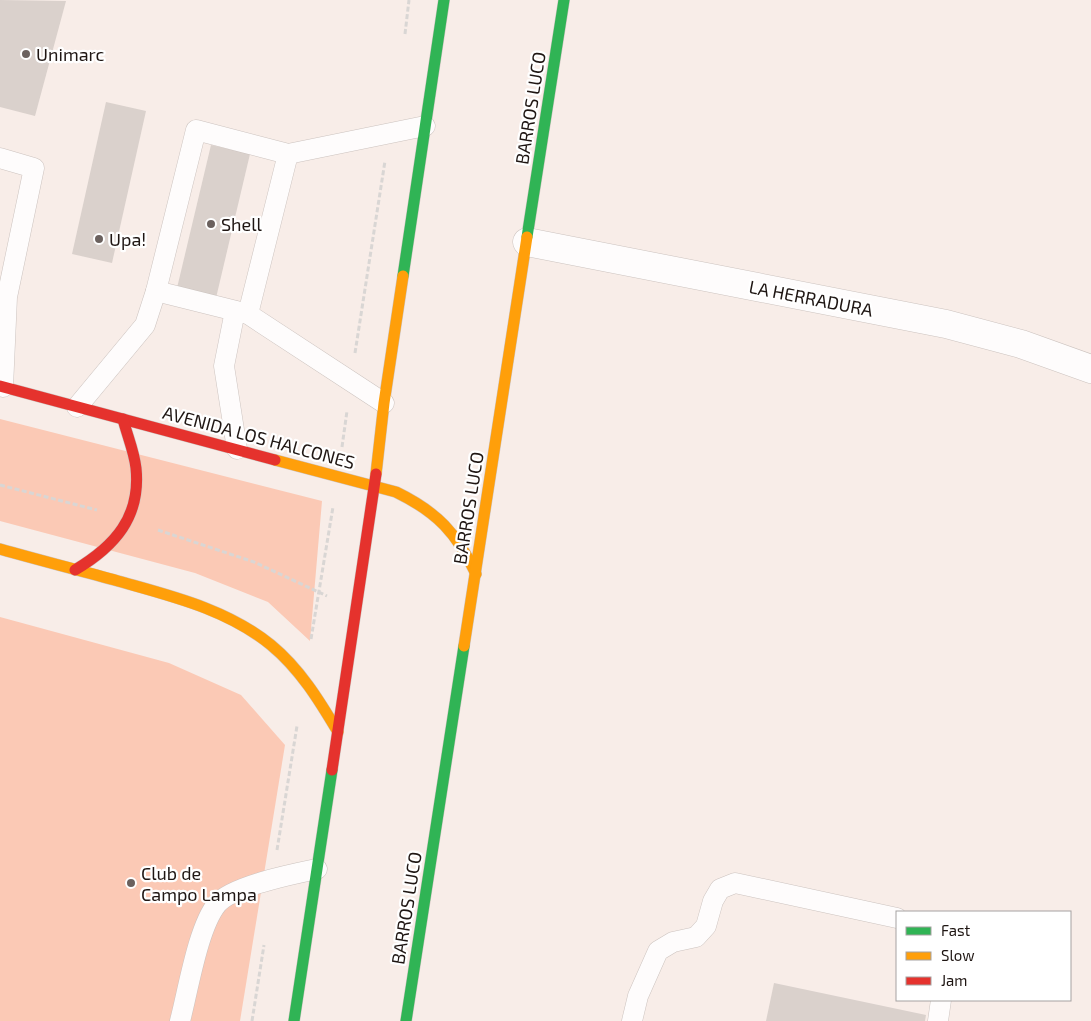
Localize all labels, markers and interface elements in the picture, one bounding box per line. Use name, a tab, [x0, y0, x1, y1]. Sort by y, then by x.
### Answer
place label: Unimarc	[36, 43, 105, 65]
marker: Unimarc	[20, 48, 32, 60]
street label: BARROS LUCO	[510, 50, 550, 166]
place label: Shell	[221, 213, 263, 235]
marker: Shell	[205, 218, 217, 230]
place label: Upa!	[109, 228, 146, 250]
marker: Upa!	[93, 233, 105, 245]
street label: LA HERRADURA	[747, 275, 876, 321]
street label: AVENIDA LOS HALCONES	[161, 401, 357, 473]
street label: BARROS LUCO	[448, 450, 488, 566]
street label: BARROS LUCO	[386, 850, 426, 966]
place label: Club de Campo Lampa	[141, 862, 257, 905]
marker: Club de Campo Lampa	[125, 877, 137, 889]
legend	[896, 911, 1071, 1001]
text: Fast	[941, 921, 971, 939]
text: Slow	[941, 946, 975, 964]
text: Jam	[941, 971, 967, 989]

